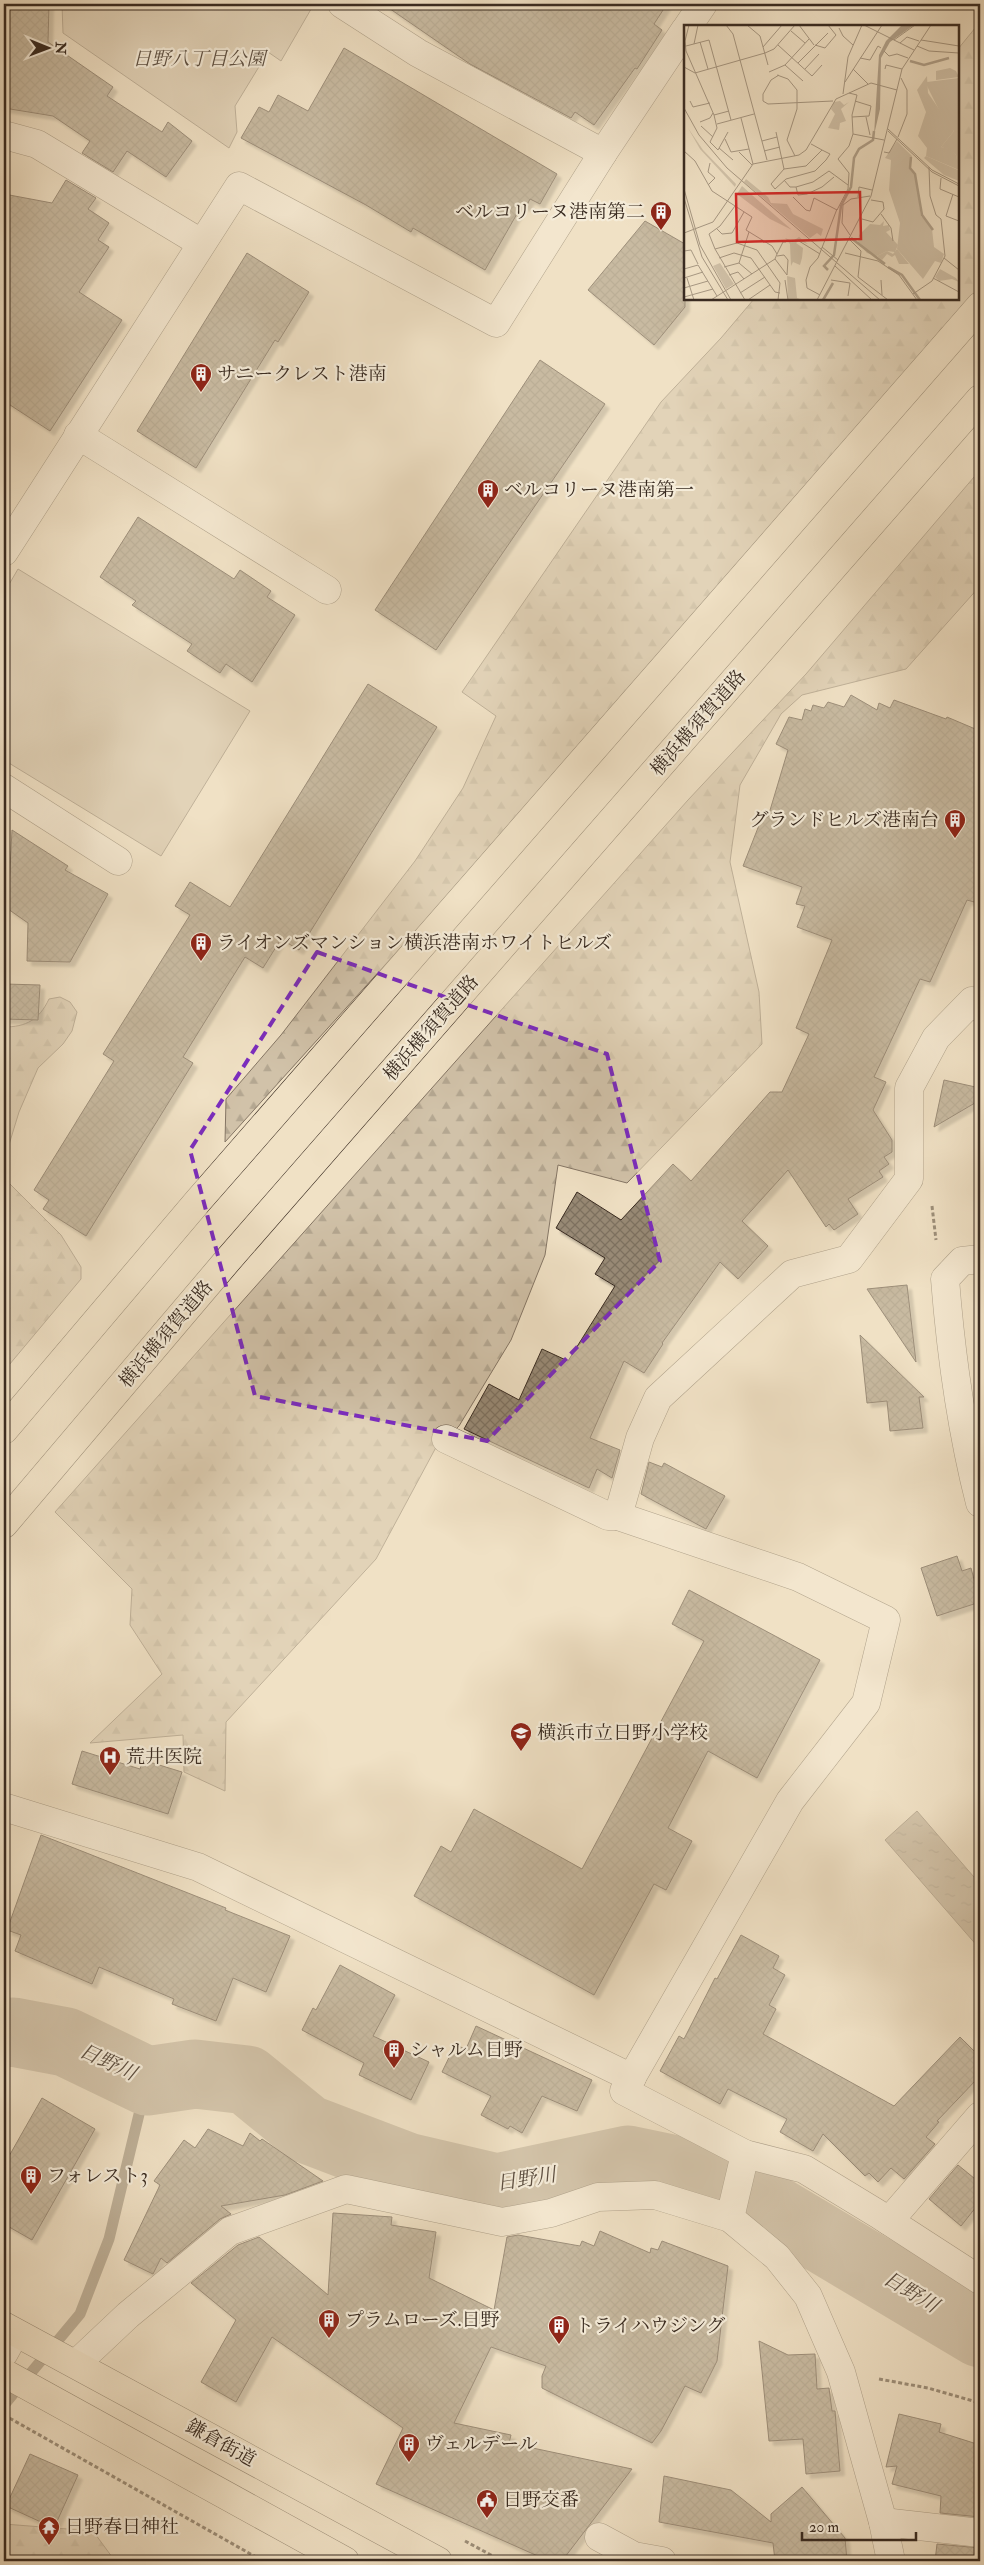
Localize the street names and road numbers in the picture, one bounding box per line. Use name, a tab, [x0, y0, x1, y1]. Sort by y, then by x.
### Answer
street label: 横浜横須賀道路	[645, 665, 751, 781]
street label: 横浜横須賀道路	[378, 970, 484, 1086]
street label: 横浜横須賀道路	[114, 1275, 218, 1393]
street label: 鎌倉街道	[182, 2414, 260, 2472]

